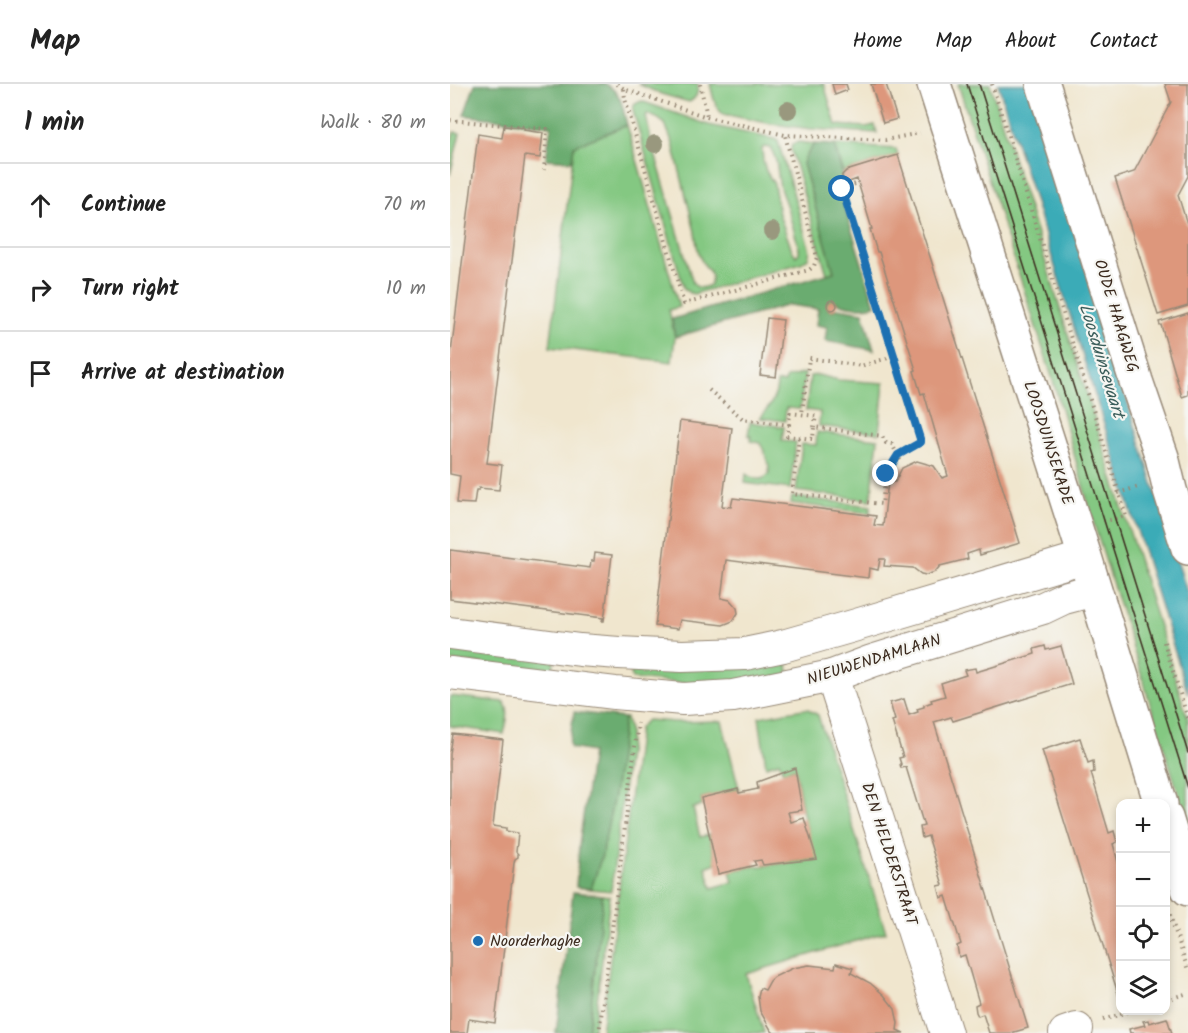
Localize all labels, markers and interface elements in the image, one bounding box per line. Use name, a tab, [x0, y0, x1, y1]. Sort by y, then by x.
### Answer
text: Map	[30, 19, 81, 64]
text: Home	[853, 25, 902, 58]
text: Map	[935, 25, 972, 58]
text: About	[1005, 25, 1056, 58]
text: Contact	[1089, 25, 1158, 58]
text: 1 min	[24, 102, 84, 144]
text: Walk · 80 m	[320, 107, 426, 139]
route start	[828, 175, 854, 201]
text: Continue	[81, 188, 166, 223]
icon: ahead	[24, 189, 57, 222]
text: 70 m	[383, 189, 426, 221]
street label: OUDE HAAGWEG	[1087, 256, 1145, 376]
text: Turn right	[81, 272, 179, 307]
icon: right	[24, 273, 57, 306]
text: 10 m	[386, 273, 426, 305]
water label: Loosduinsevaart	[1070, 300, 1133, 425]
text: Arrive at destination	[81, 356, 284, 391]
icon: arrive	[24, 357, 57, 390]
street label: LOOSDUINSEKADE	[1016, 378, 1080, 509]
route end	[872, 460, 898, 486]
street label: NIEUWENDAMLAAN	[804, 628, 944, 692]
street label: DEN HELDERSTRAAT	[854, 779, 924, 930]
map controls	[1116, 799, 1170, 1015]
button: +	[1116, 799, 1170, 853]
button: −	[1116, 853, 1170, 907]
button: locate	[1116, 907, 1170, 961]
place label: Noorderhaghe	[490, 929, 581, 954]
marker: Noorderhaghe	[471, 934, 485, 948]
button: layers	[1116, 961, 1170, 1015]

